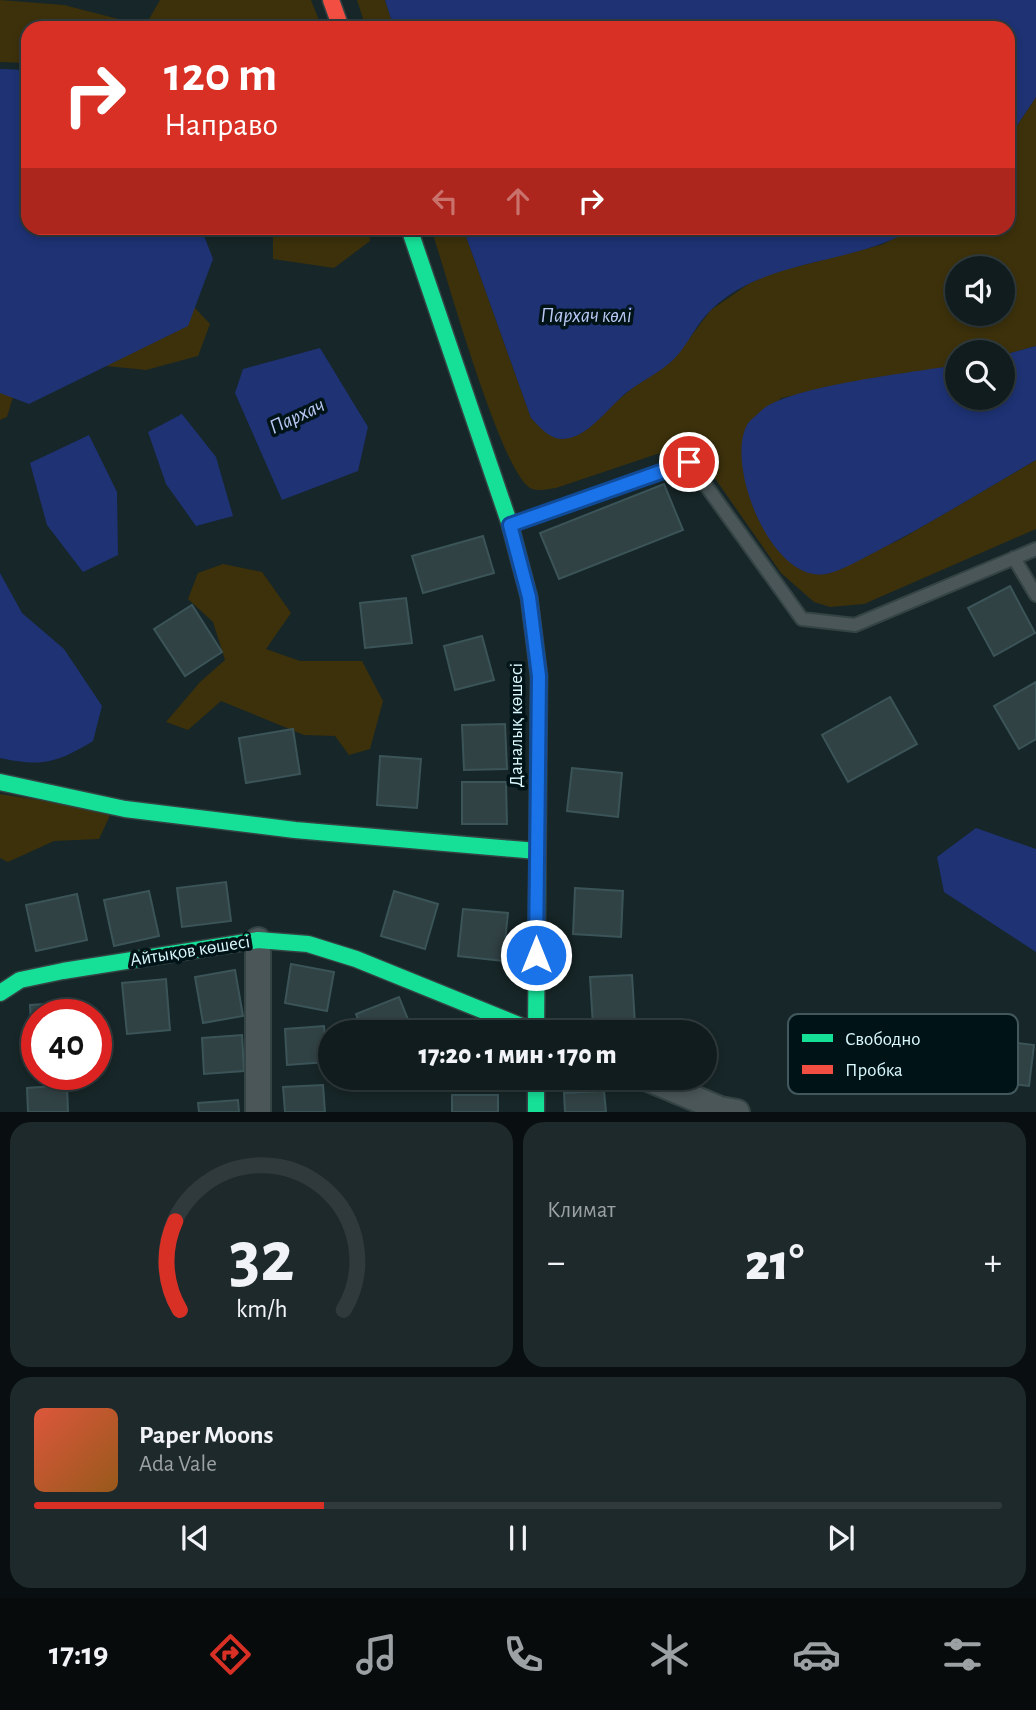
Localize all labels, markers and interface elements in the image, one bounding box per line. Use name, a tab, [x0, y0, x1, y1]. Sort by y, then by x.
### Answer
icon: right	[49, 49, 140, 140]
text: 120 m	[164, 51, 277, 100]
text: Направо	[164, 109, 278, 141]
icon: left	[426, 182, 464, 220]
icon: ahead	[499, 182, 537, 220]
icon: right	[572, 182, 610, 220]
map controls	[945, 256, 1015, 410]
button: sound	[945, 256, 1015, 326]
water label: Пархач көлі	[541, 305, 632, 327]
button: search	[945, 340, 1015, 410]
water label: Пархач	[266, 394, 328, 439]
pin	[659, 432, 719, 492]
icon: arrive	[670, 443, 708, 481]
street label: Даналық көшесі	[507, 663, 526, 787]
position arrow	[499, 918, 573, 992]
street label: Айтықов көшесі	[129, 932, 251, 970]
speed limit sign: 40	[21, 999, 112, 1090]
legend	[788, 1014, 1018, 1094]
text: Свободно	[845, 1030, 921, 1049]
text: 17:20 · 1 мин · 170 m	[419, 1042, 616, 1068]
text: Пробка	[845, 1061, 903, 1080]
text: Климат	[547, 1199, 616, 1222]
text: 32	[229, 1223, 294, 1296]
text: 21°	[745, 1237, 804, 1289]
text: −	[547, 1244, 565, 1282]
text: +	[984, 1244, 1002, 1282]
text: km/h	[236, 1297, 287, 1322]
text: Paper Moons	[139, 1422, 274, 1448]
text: Ada Vale	[139, 1453, 217, 1476]
icon: previous	[176, 1519, 214, 1557]
icon: pause	[499, 1519, 537, 1557]
icon: next	[822, 1519, 860, 1557]
icon: directions	[206, 1630, 255, 1679]
icon: music	[352, 1630, 401, 1679]
icon: phone	[499, 1630, 548, 1679]
icon: climate	[645, 1630, 694, 1679]
icon: car	[792, 1630, 841, 1679]
icon: filters	[938, 1630, 987, 1679]
text: 17:19	[49, 1638, 108, 1670]

